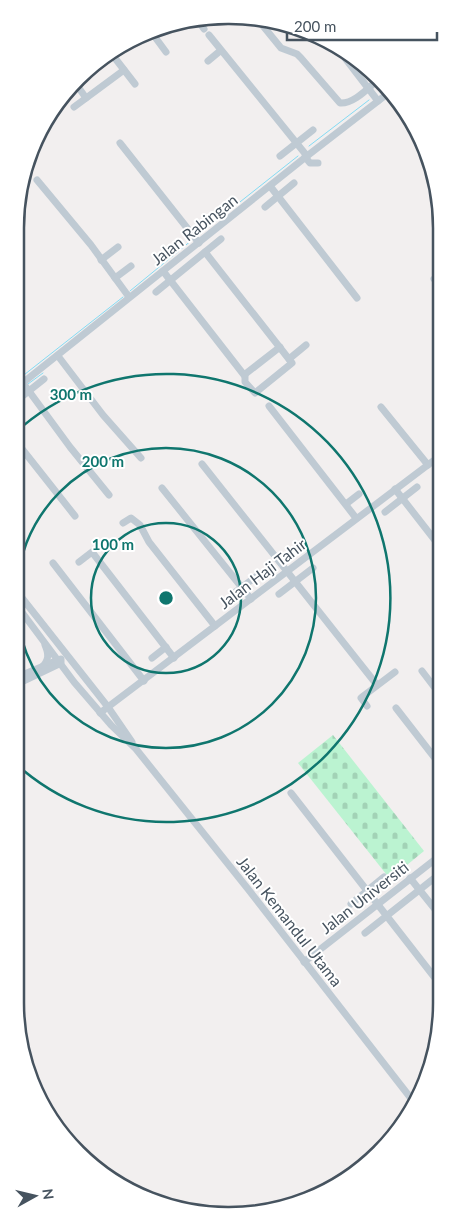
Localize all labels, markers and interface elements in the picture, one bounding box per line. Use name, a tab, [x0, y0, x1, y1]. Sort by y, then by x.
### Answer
scale bar	[287, 10, 437, 42]
text: 200 m	[294, 17, 336, 35]
street label: Jalan Rabingan	[147, 190, 241, 268]
text: 300 m	[50, 385, 92, 403]
text: 200 m	[82, 452, 124, 470]
street label: Jalan Haji Tahir	[215, 534, 310, 612]
text: 100 m	[92, 535, 134, 553]
centre of rings	[157, 589, 175, 607]
street label: Jalan Kemandul Utama	[233, 852, 347, 990]
street label: Jalan Universiti	[316, 857, 412, 937]
north arrow	[10, 1171, 60, 1221]
text: N	[39, 1188, 58, 1201]

